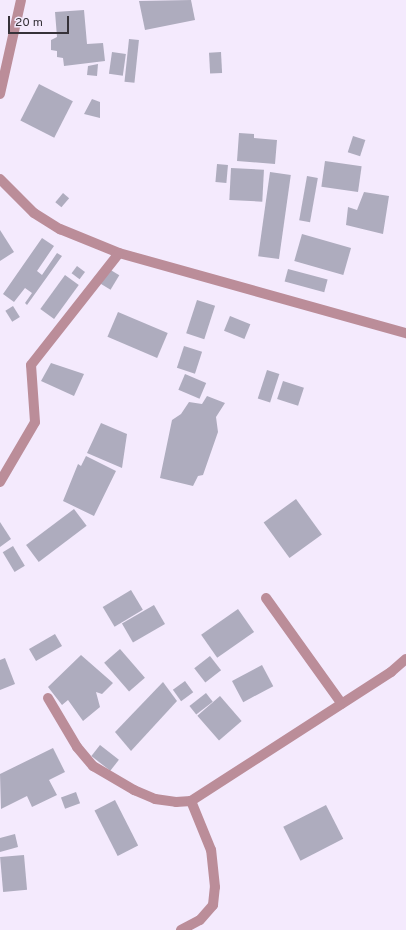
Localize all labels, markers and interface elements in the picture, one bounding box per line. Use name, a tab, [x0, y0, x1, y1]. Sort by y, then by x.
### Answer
scale bar	[10, 8, 71, 34]
text: 20 m	[15, 15, 43, 31]

